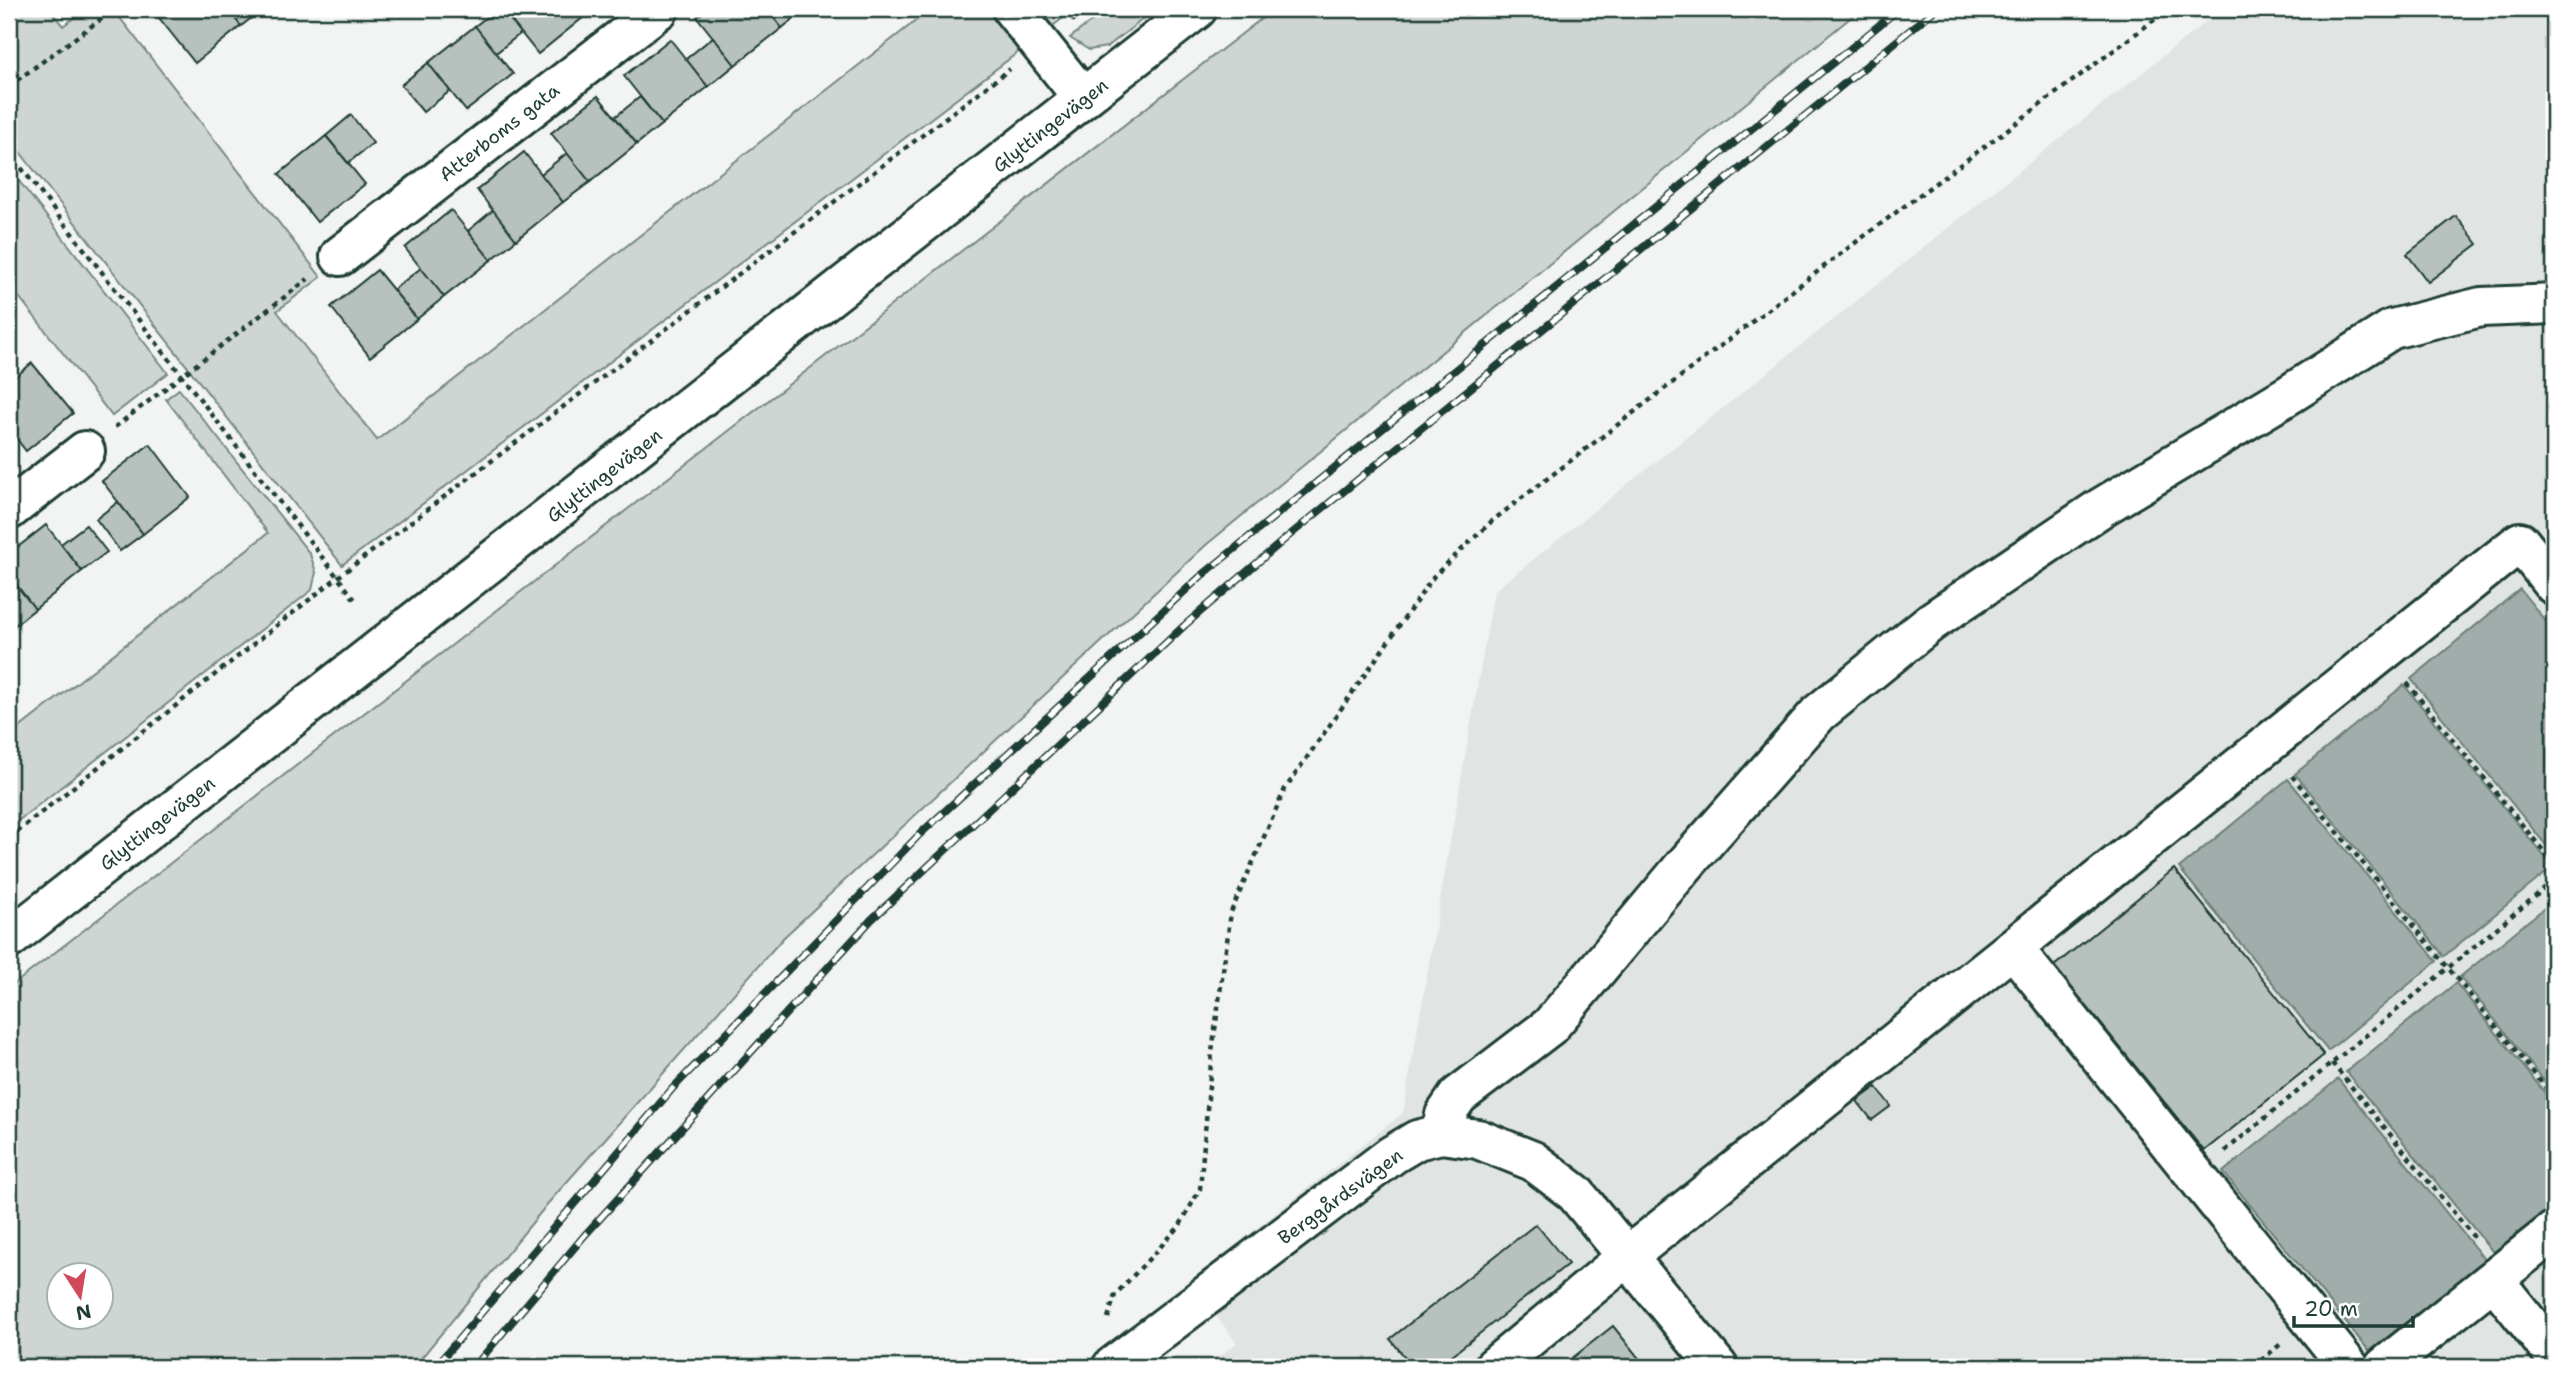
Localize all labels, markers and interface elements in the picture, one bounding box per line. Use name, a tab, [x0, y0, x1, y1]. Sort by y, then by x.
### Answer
street label: Glyttingevägen	[988, 73, 1113, 178]
street label: Atterboms gata	[434, 78, 565, 187]
street label: Glyttingevägen	[542, 423, 667, 528]
street label: Glyttingevägen	[95, 771, 220, 876]
street label: Berggårdsvägen	[1273, 1143, 1408, 1250]
north arrow	[46, 1260, 116, 1330]
scale bar	[2294, 1285, 2412, 1329]
text: 20 m	[2304, 1295, 2358, 1323]
text: N	[73, 1298, 93, 1326]

